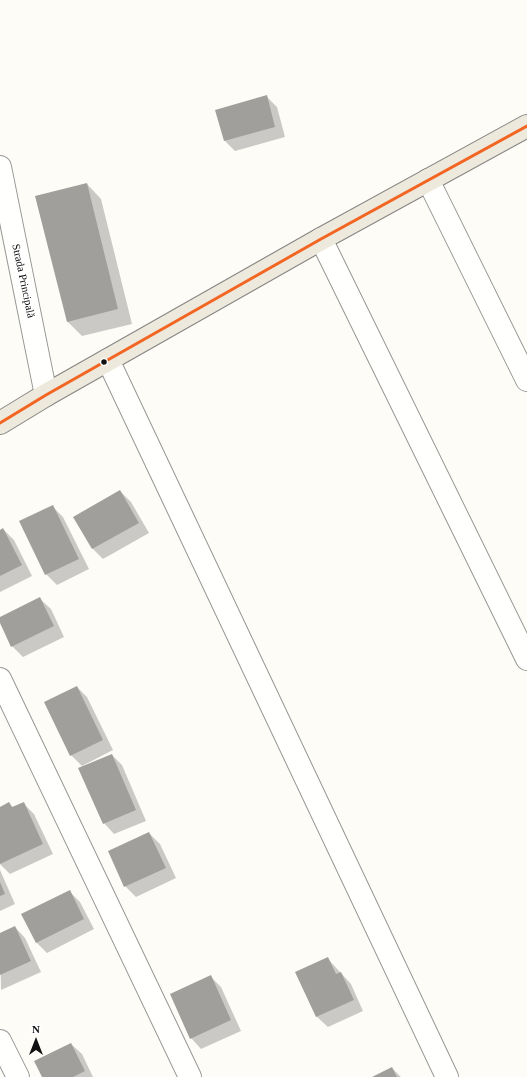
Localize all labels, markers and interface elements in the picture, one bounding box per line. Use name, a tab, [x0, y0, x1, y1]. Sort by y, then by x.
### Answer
street label: Strada Principală	[9, 243, 37, 319]
unlabelled marker	[99, 357, 109, 367]
north arrow	[16, 1021, 56, 1061]
text: N	[32, 1023, 40, 1035]

